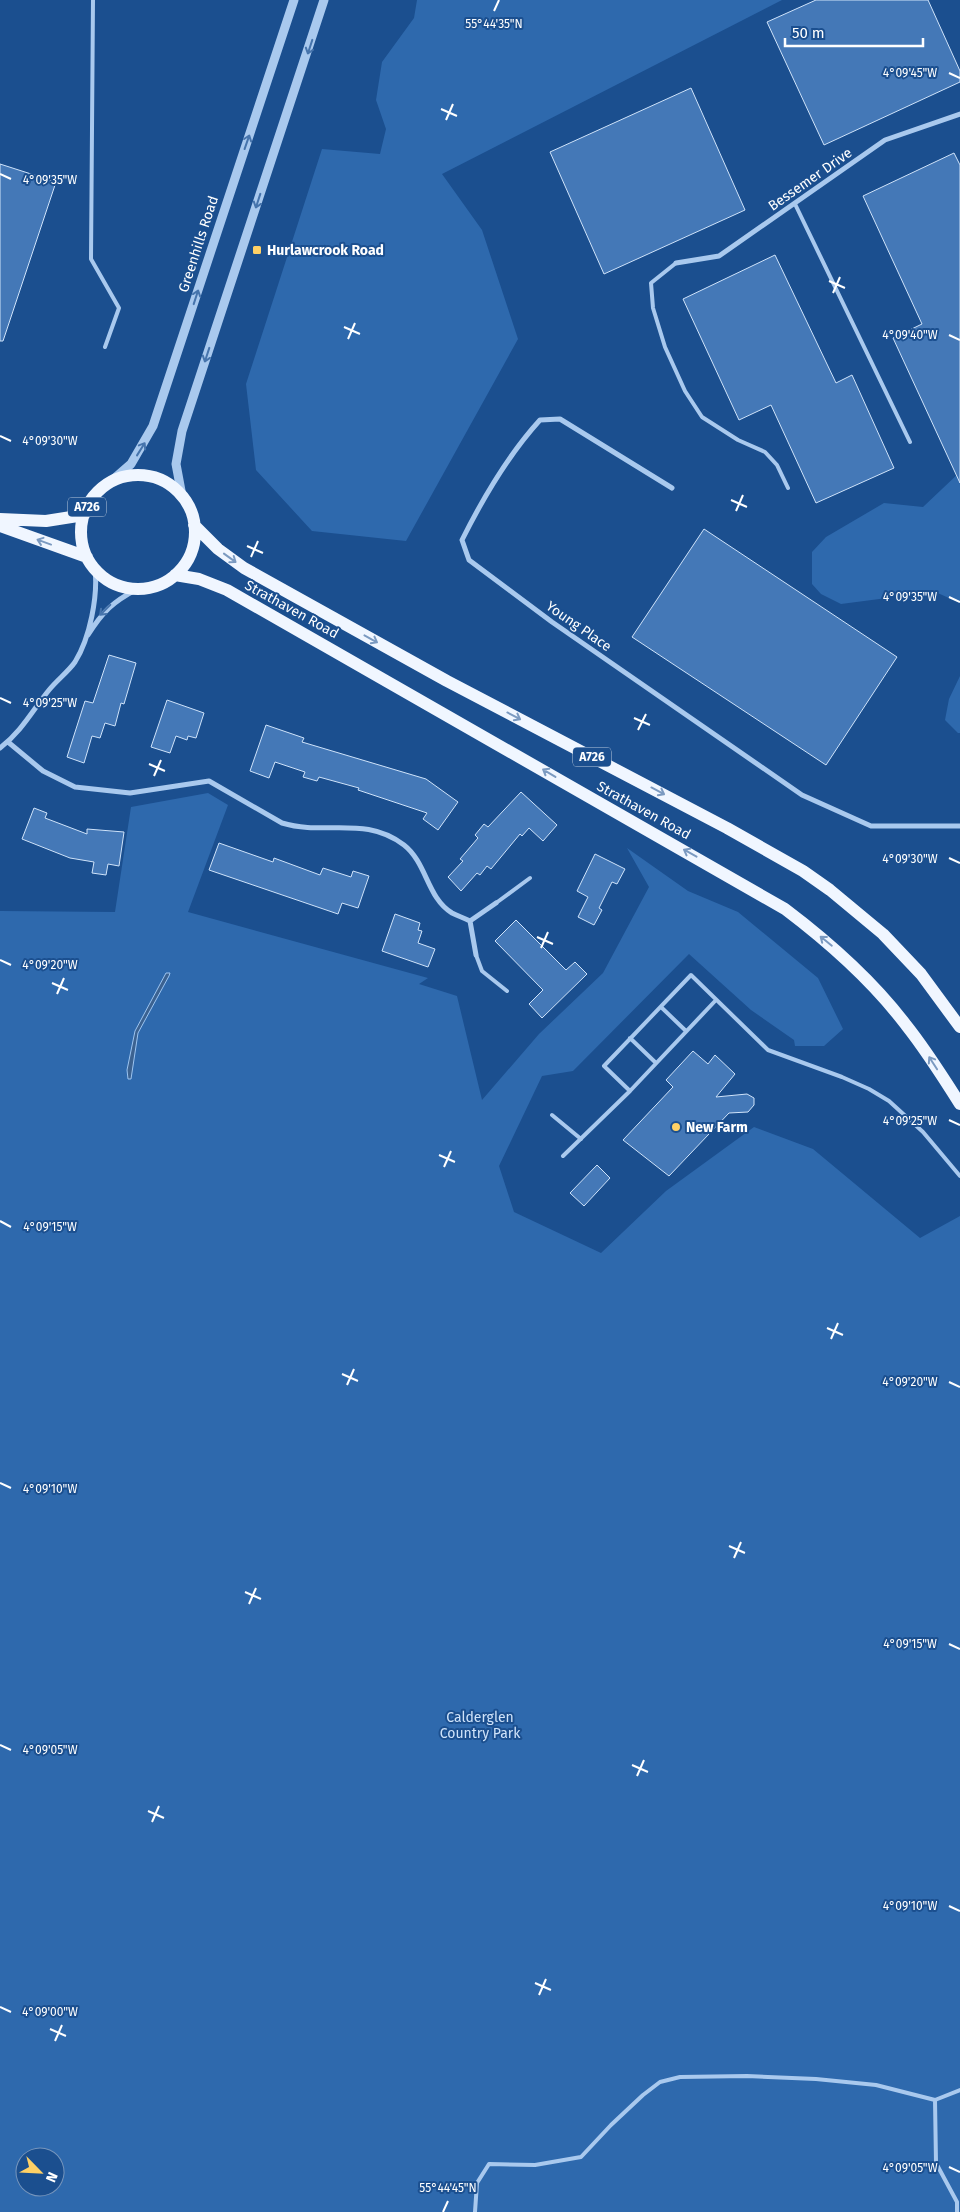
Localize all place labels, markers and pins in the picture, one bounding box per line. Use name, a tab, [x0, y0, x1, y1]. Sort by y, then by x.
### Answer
place label: Hurlawcrook Road	[267, 242, 384, 259]
marker: Hurlawcrook Road	[251, 244, 263, 256]
place label: New Farm	[686, 1119, 748, 1136]
marker: New Farm	[670, 1121, 682, 1133]

